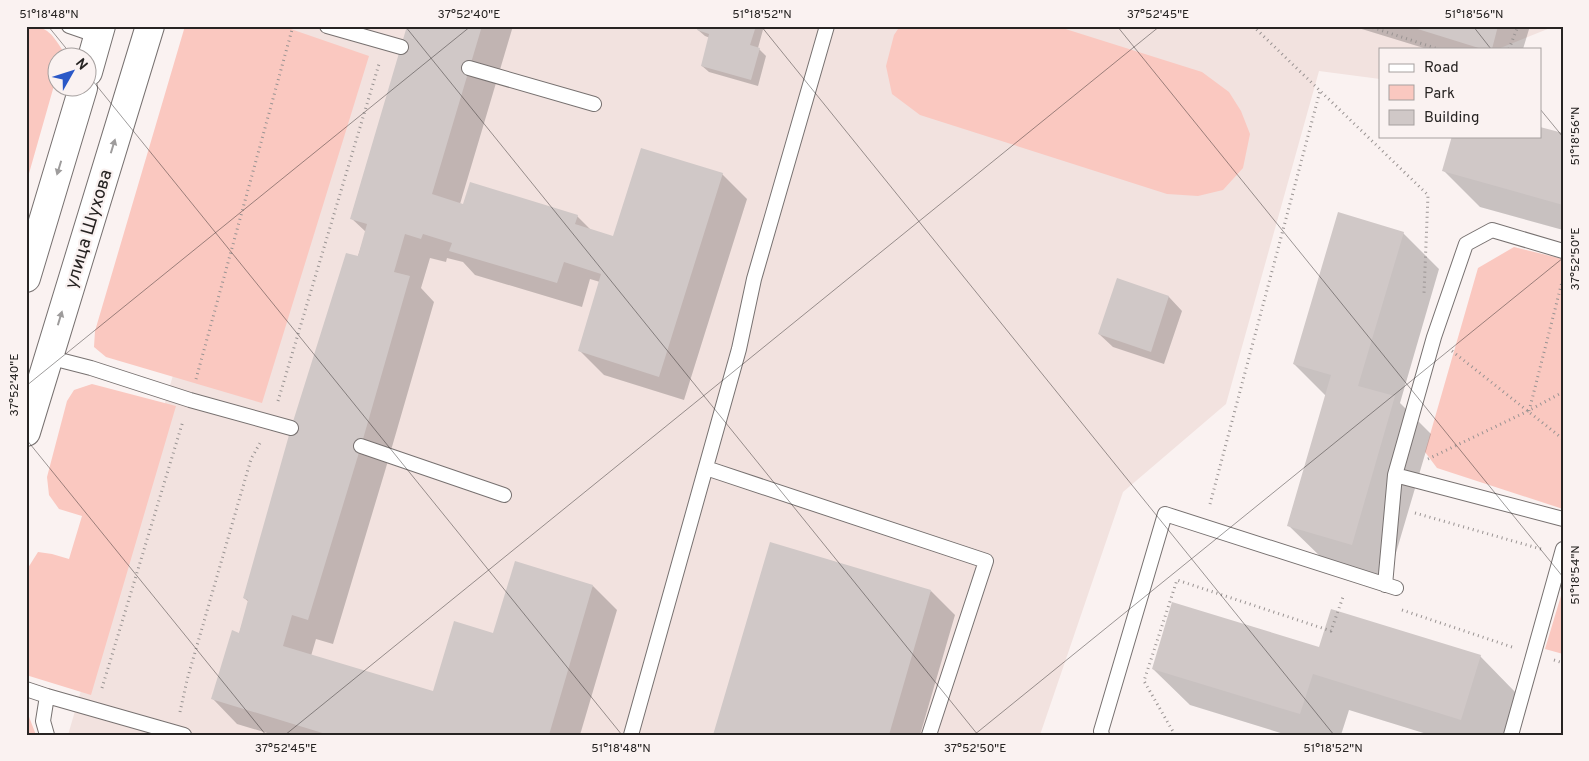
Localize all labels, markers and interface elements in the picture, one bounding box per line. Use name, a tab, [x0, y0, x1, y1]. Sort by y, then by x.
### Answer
text: 51°18'48"N	[19, 7, 79, 23]
text: 37°52'40"E	[438, 7, 500, 23]
text: 51°18'52"N	[732, 7, 792, 23]
text: 37°52'45"E	[1127, 7, 1189, 23]
text: 51°18'56"N	[1444, 7, 1504, 23]
north arrow	[48, 48, 98, 98]
legend	[1379, 48, 1542, 138]
text: N	[71, 56, 91, 74]
text: Road	[1424, 59, 1459, 78]
text: Park	[1424, 85, 1455, 104]
text: 51°18'56"N	[1568, 106, 1584, 166]
text: Building	[1424, 109, 1479, 128]
one-way arrow	[110, 138, 118, 153]
one-way arrow	[54, 160, 62, 175]
street label: улица Шухова	[60, 167, 118, 292]
text: 37°52'50"E	[1568, 228, 1584, 290]
one-way arrow	[57, 310, 65, 325]
text: 37°52'40"E	[7, 354, 23, 416]
text: 51°18'54"N	[1568, 545, 1584, 605]
text: 37°52'45"E	[255, 741, 317, 757]
text: 51°18'48"N	[591, 741, 651, 757]
text: 37°52'50"E	[944, 741, 1006, 757]
text: 51°18'52"N	[1303, 741, 1363, 757]

